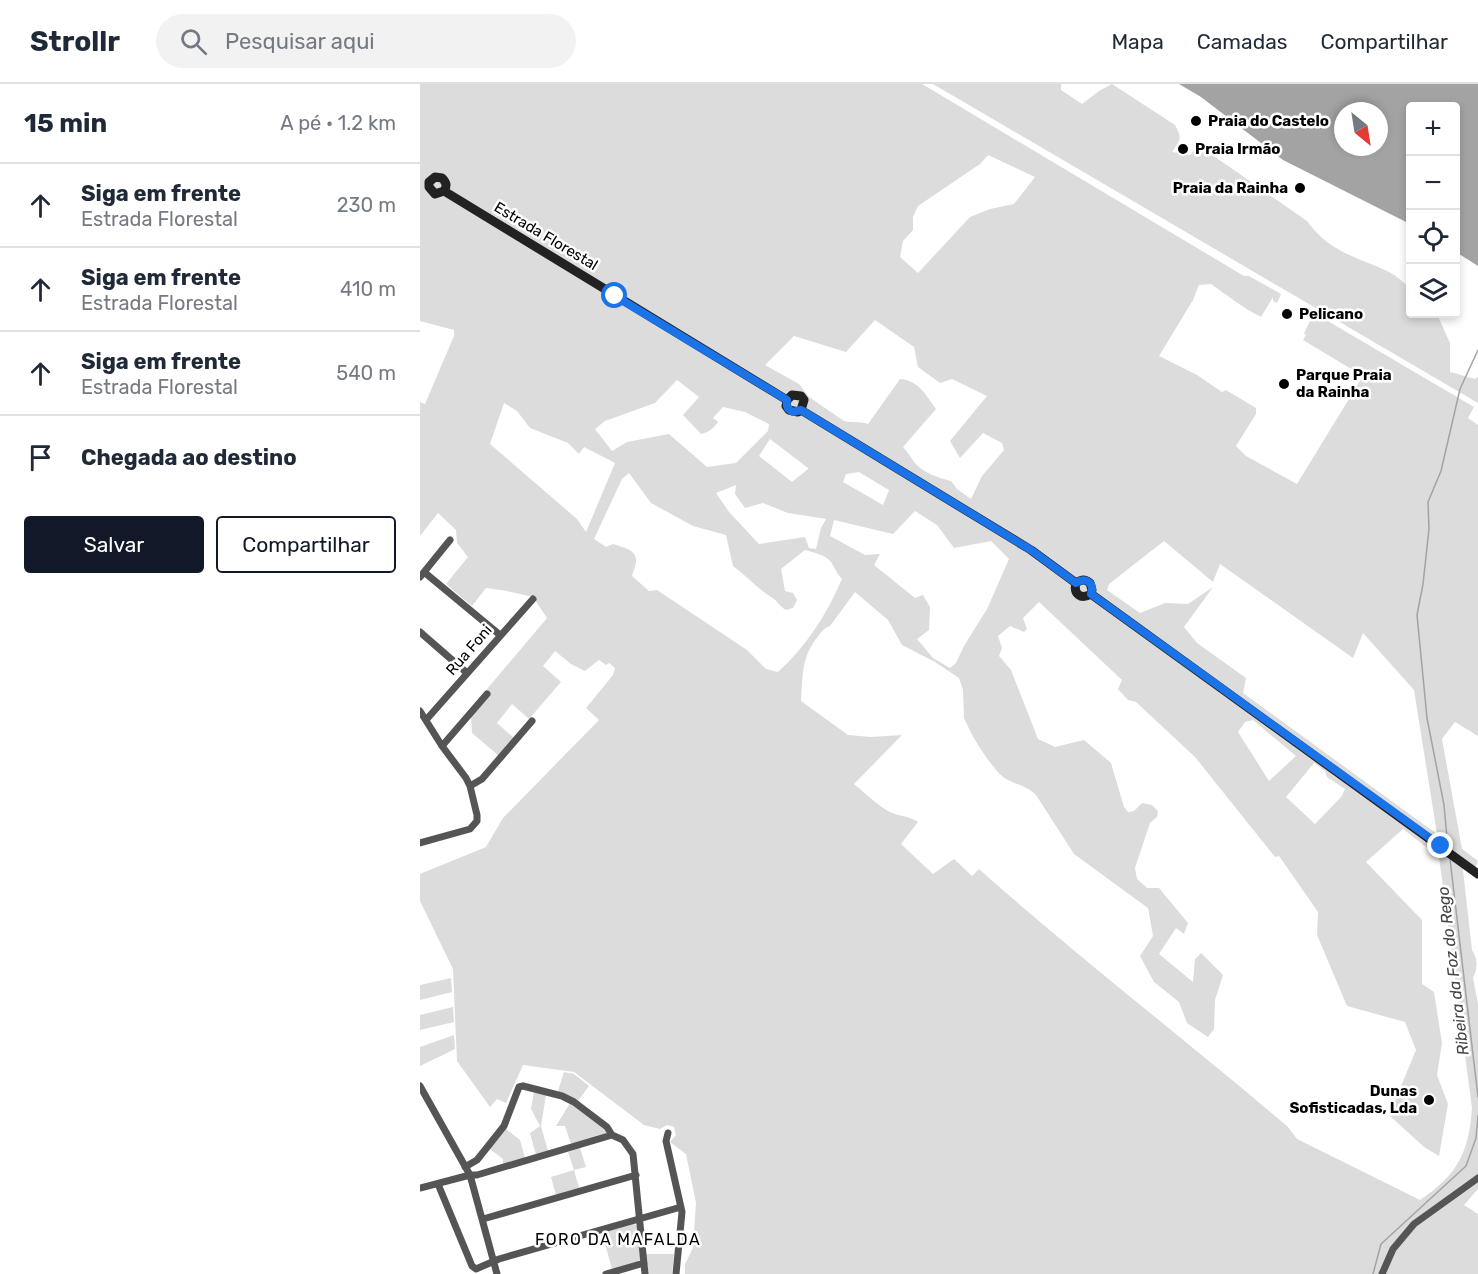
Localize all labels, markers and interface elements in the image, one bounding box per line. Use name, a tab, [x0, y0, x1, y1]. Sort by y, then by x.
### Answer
search box	[156, 14, 576, 68]
text: Strollr	[30, 25, 120, 58]
icon: search	[177, 25, 210, 58]
text: Pesquisar aqui	[225, 28, 375, 55]
text: Mapa	[1111, 29, 1164, 54]
text: Camadas	[1197, 29, 1287, 54]
text: Compartilhar	[1320, 29, 1448, 54]
north arrow	[1334, 102, 1388, 156]
map controls	[1406, 102, 1460, 318]
button: +	[1406, 102, 1460, 156]
text: 15 min	[24, 108, 107, 139]
text: A pé · 1.2 km	[280, 111, 396, 135]
place label: Praia do Castelo	[1208, 112, 1329, 130]
marker: Praia do Castelo	[1189, 114, 1203, 128]
place label: Praia Irmão	[1195, 140, 1280, 158]
marker: Praia Irmão	[1176, 142, 1190, 156]
button: −	[1406, 156, 1460, 210]
place label: Praia da Rainha	[1173, 179, 1288, 197]
text: Siga em frente	[81, 180, 241, 207]
marker: Praia da Rainha	[1293, 181, 1307, 195]
icon: ahead	[24, 189, 57, 222]
text: 230 m	[337, 193, 396, 217]
street label: Estrada Florestal	[491, 198, 601, 274]
text: Estrada Florestal	[81, 207, 238, 231]
button: locate	[1406, 210, 1460, 264]
text: Siga em frente	[81, 264, 241, 291]
button: layers	[1406, 264, 1460, 318]
icon: ahead	[24, 273, 57, 306]
text: 410 m	[340, 277, 396, 301]
route start	[601, 282, 627, 308]
text: Estrada Florestal	[81, 291, 238, 315]
place label: Pelicano	[1299, 305, 1363, 323]
marker: Pelicano	[1280, 307, 1294, 321]
text: Siga em frente	[81, 348, 241, 375]
icon: ahead	[24, 357, 57, 390]
text: 540 m	[336, 361, 396, 385]
place label: Parque Praia da Rainha	[1296, 366, 1392, 401]
text: Estrada Florestal	[81, 375, 238, 399]
marker: Parque Praia da Rainha	[1277, 377, 1291, 391]
icon: arrive	[24, 441, 57, 474]
text: Chegada ao destino	[81, 444, 297, 471]
button: Salvar	[24, 516, 204, 573]
button: Compartilhar	[216, 516, 396, 573]
street label: Rua Foni	[442, 621, 496, 679]
route end	[1427, 832, 1453, 858]
water label: Ribeira da Foz do Rego	[1433, 885, 1473, 1057]
place label: Dunas Sofisticadas, Lda	[1289, 1082, 1417, 1117]
marker: Dunas Sofisticadas, Lda	[1422, 1093, 1436, 1107]
district label: FORO DA MAFALDA	[535, 1230, 701, 1249]

